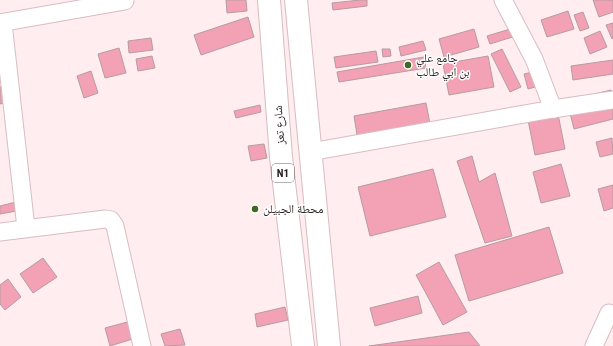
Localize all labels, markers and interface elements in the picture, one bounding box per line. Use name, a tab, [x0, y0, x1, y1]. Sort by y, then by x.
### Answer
place label: جامع علي بن ابي طالب	[416, 51, 470, 82]
marker: جامع علي بن ابي طالب	[403, 60, 413, 70]
street label: شارع تعز	[271, 105, 288, 146]
road number: N1	[272, 164, 294, 182]
place label: محطة الجبيلن	[263, 202, 323, 216]
marker: محطة الجبيلن	[250, 204, 260, 214]

